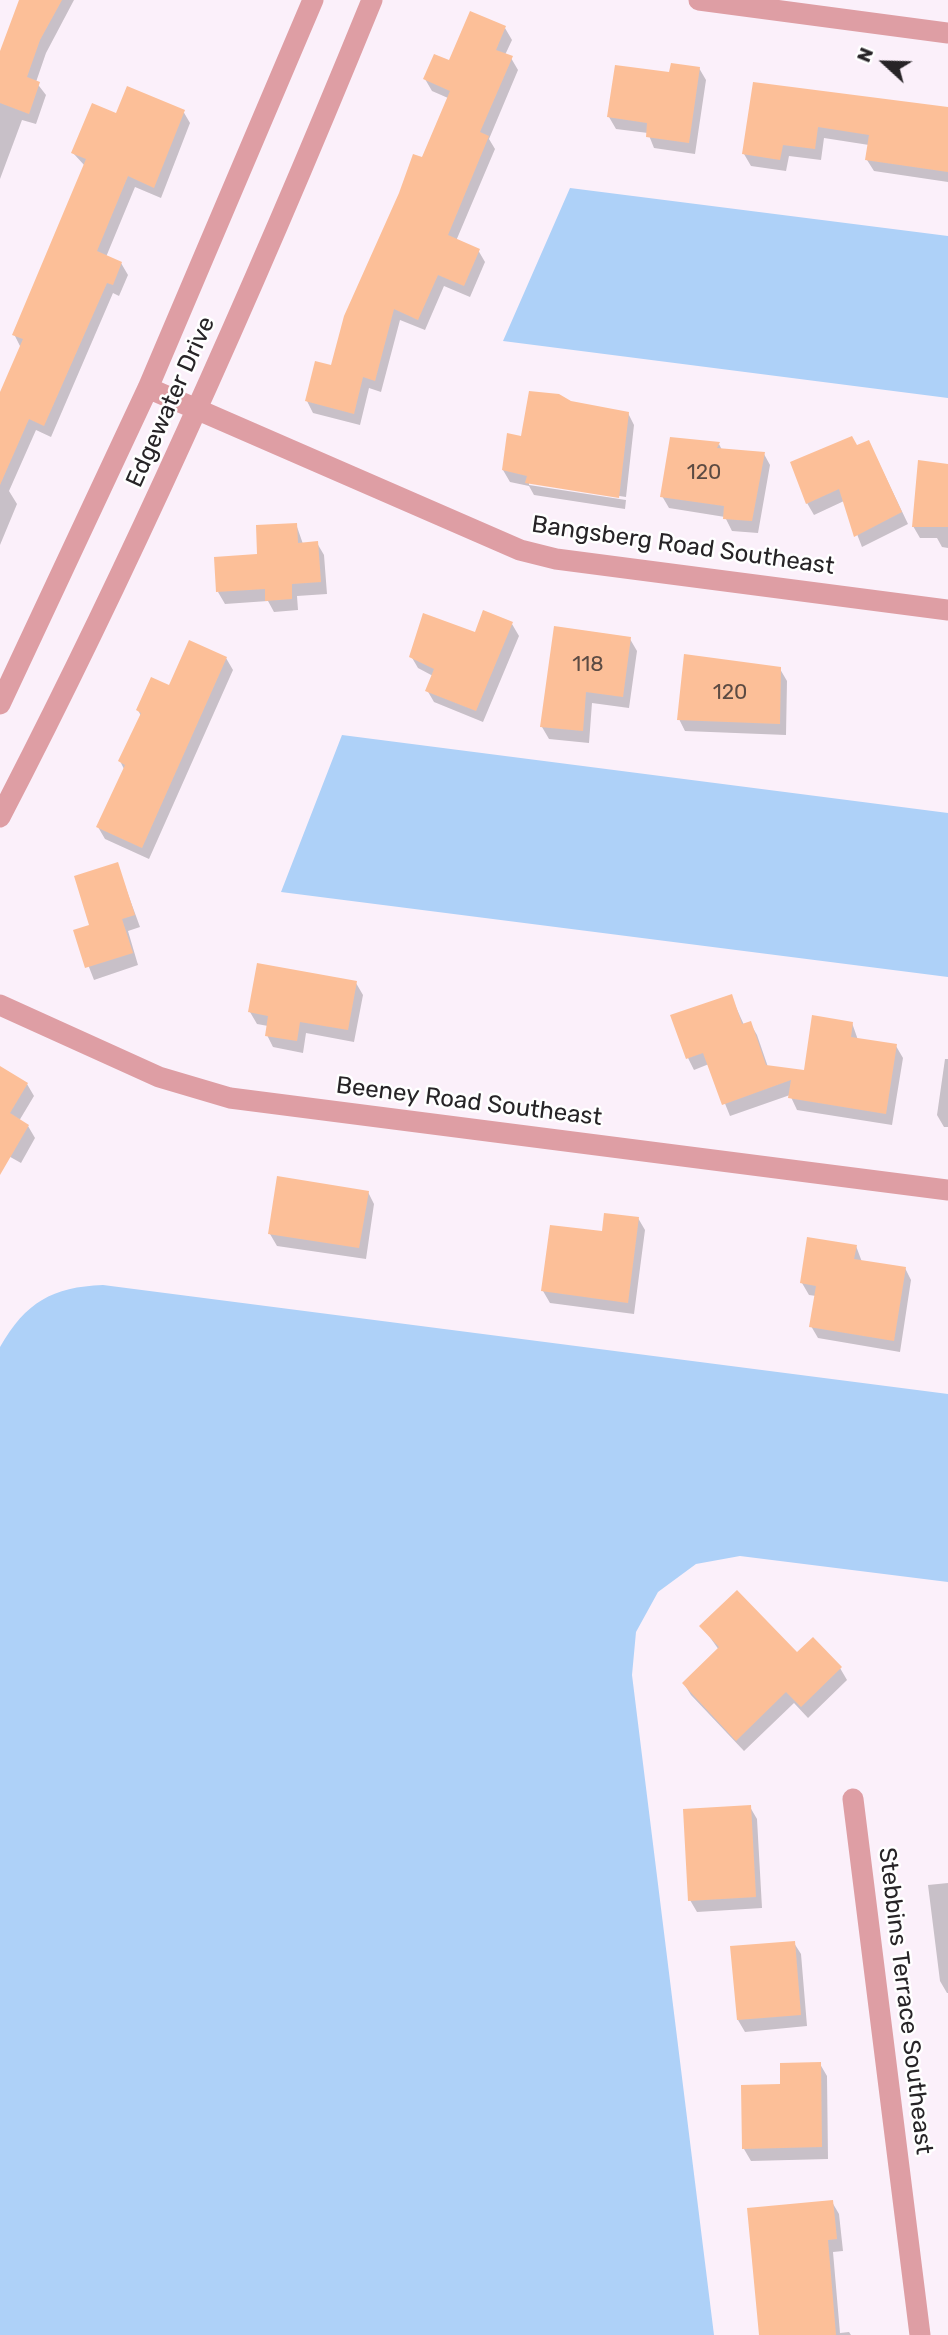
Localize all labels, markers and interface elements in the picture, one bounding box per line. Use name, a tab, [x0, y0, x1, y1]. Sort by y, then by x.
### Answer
north arrow	[850, 28, 920, 98]
text: N	[852, 44, 878, 66]
street label: Edgewater Drive	[120, 312, 222, 492]
house number: 120	[687, 460, 721, 486]
street label: Bangsberg Road Southeast	[530, 510, 836, 582]
house number: 118	[572, 652, 604, 678]
house number: 120	[713, 680, 747, 706]
street label: Beeney Road Southeast	[334, 1071, 604, 1133]
street label: Stebbins Terrace Southeast	[872, 1846, 938, 2156]

